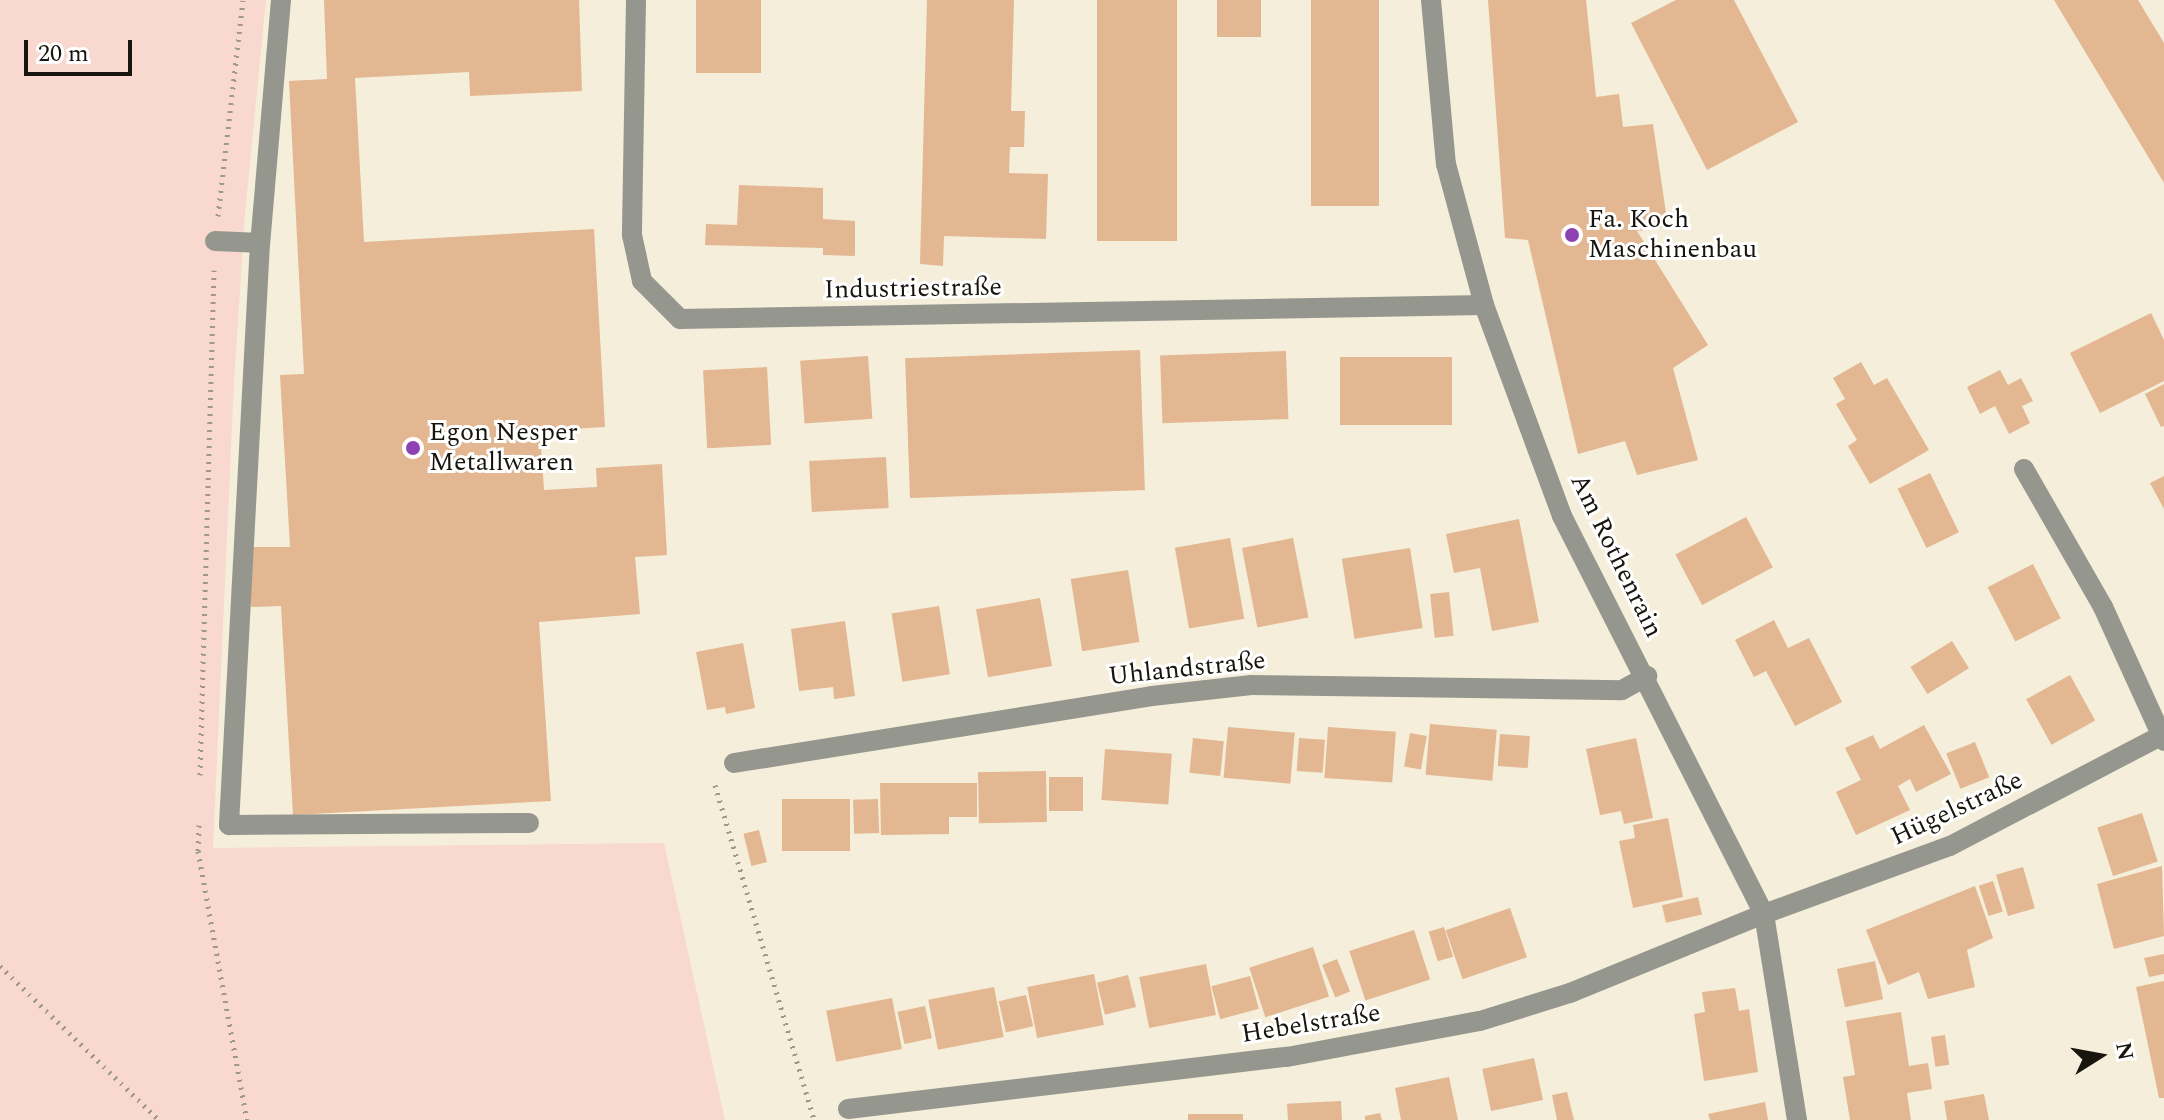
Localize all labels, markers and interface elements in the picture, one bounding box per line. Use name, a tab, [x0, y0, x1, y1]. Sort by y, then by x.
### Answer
scale bar	[28, 24, 136, 74]
text: 20 m	[38, 36, 89, 72]
place label: Fa. Koch Maschinenbau	[1588, 204, 1757, 266]
marker: Fa. Koch Maschinenbau	[1563, 226, 1581, 244]
street label: Industriestraße	[824, 272, 1002, 306]
place label: Egon Nesper Metallwaren	[429, 417, 578, 478]
marker: Egon Nesper Metallwaren	[404, 439, 422, 457]
street label: Am Rothenrain	[1563, 469, 1669, 643]
street label: Uhlandstraße	[1107, 645, 1267, 693]
street label: Hügelstraße	[1886, 765, 2028, 853]
street label: Hebelstraße	[1239, 998, 1383, 1050]
north arrow	[2060, 1016, 2140, 1096]
text: N	[2106, 1039, 2142, 1063]

